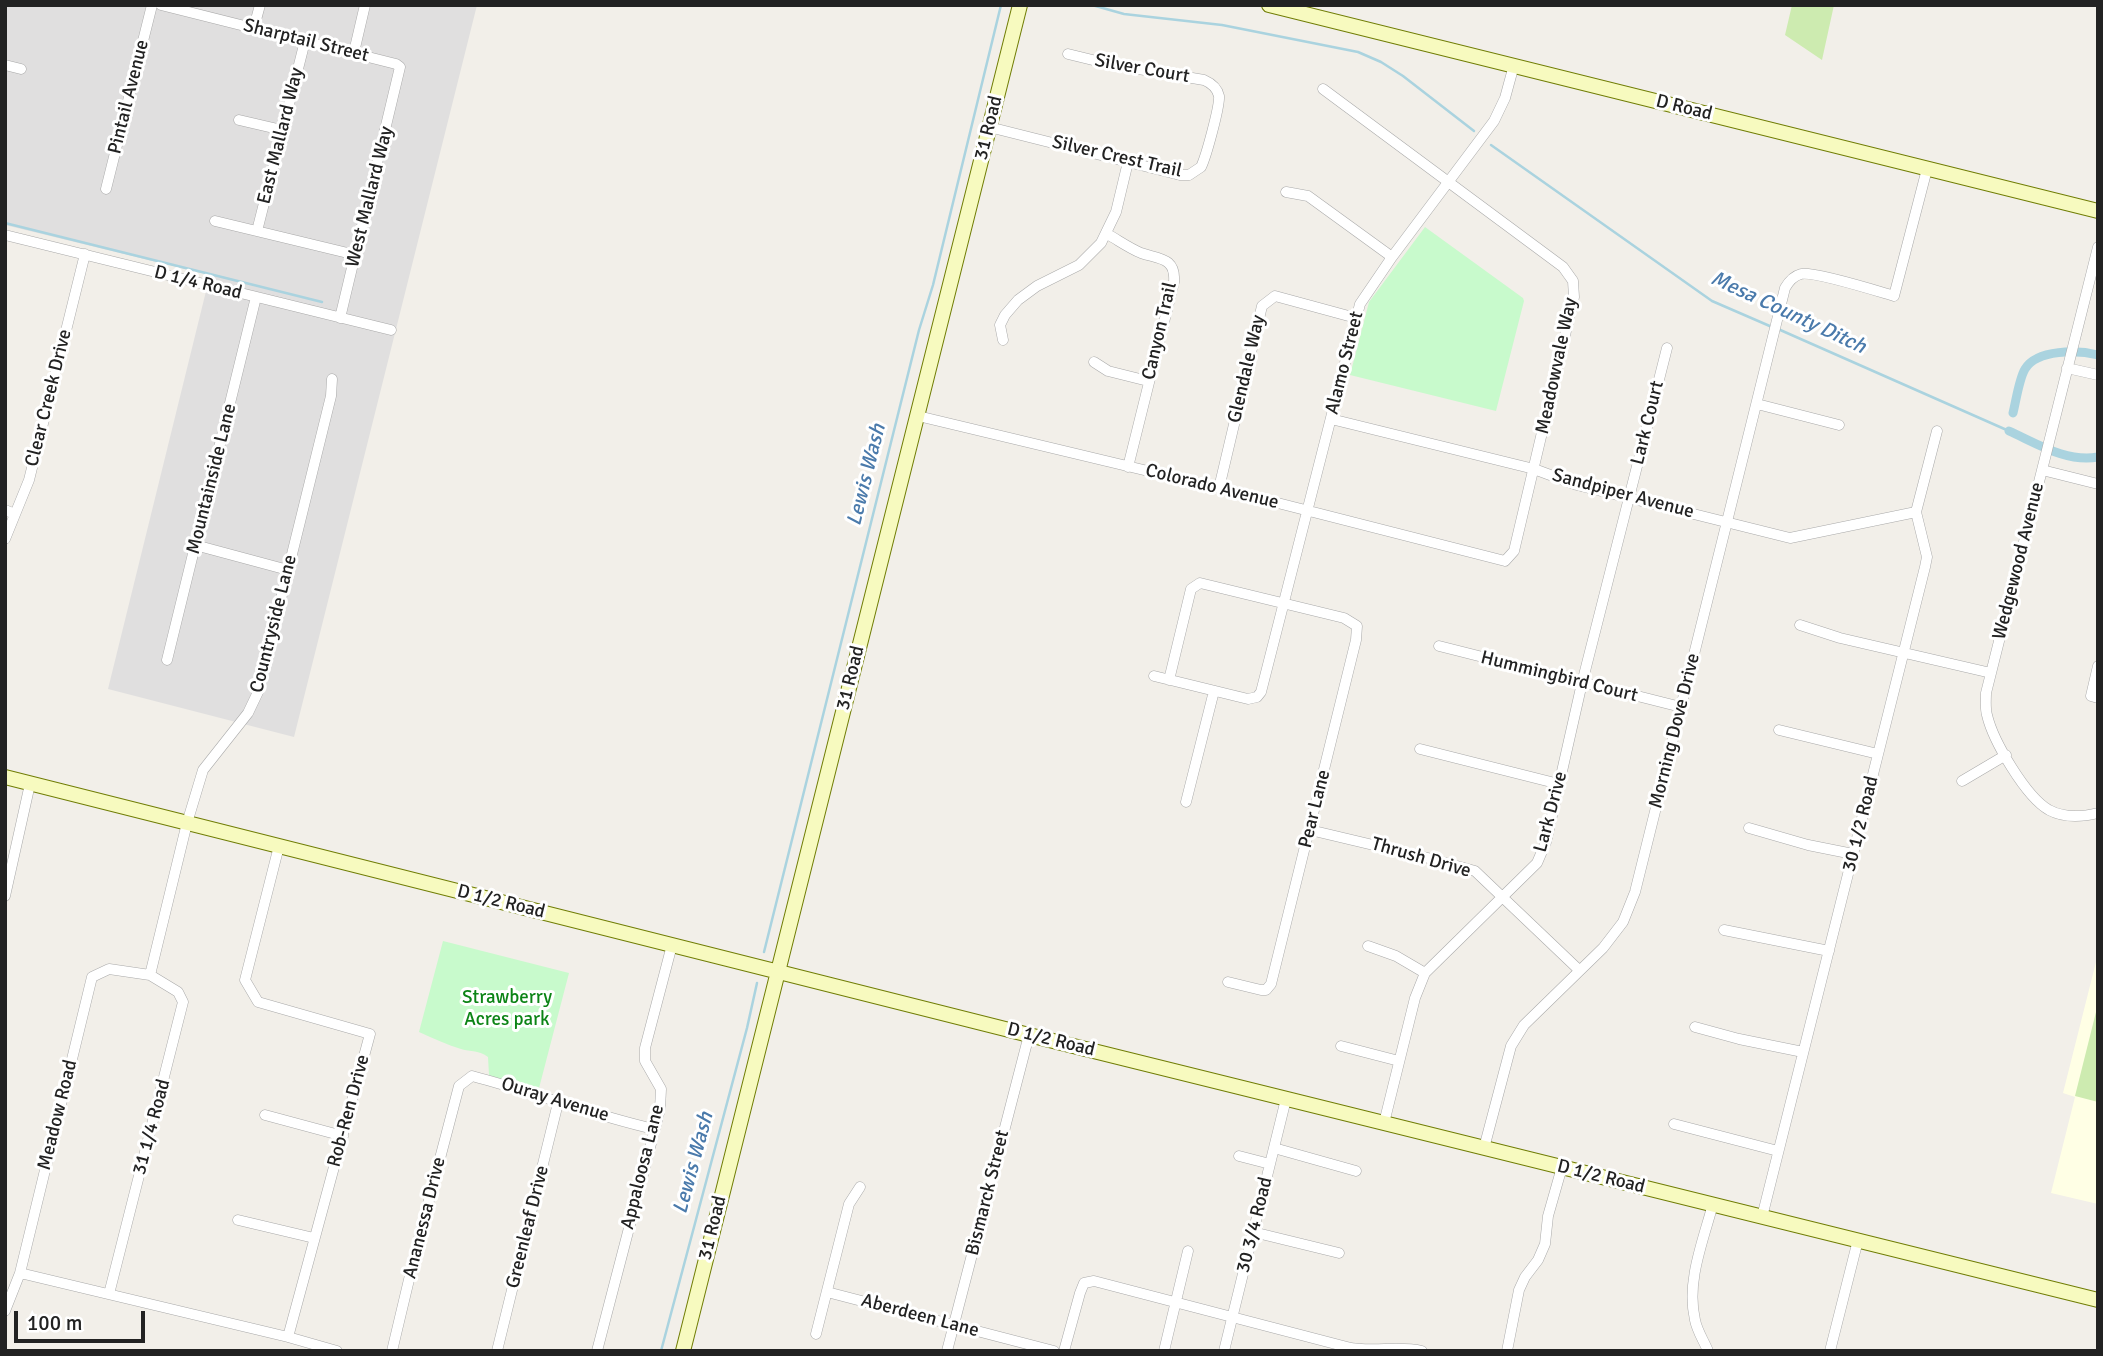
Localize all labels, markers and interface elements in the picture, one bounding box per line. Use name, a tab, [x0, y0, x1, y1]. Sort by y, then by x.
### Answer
street label: Sharptail Street	[241, 14, 371, 68]
street label: Pintail Avenue	[104, 38, 154, 156]
street label: Silver Court	[1093, 49, 1191, 89]
street label: East Mallard Way	[253, 65, 309, 207]
street label: D Road	[1654, 90, 1714, 126]
street label: 31 Road	[970, 94, 1008, 162]
street label: West Mallard Way	[341, 124, 399, 270]
street label: Silver Crest Trail	[1050, 131, 1184, 183]
street label: D 1/4 Road	[152, 261, 244, 305]
water label: Mesa County Ditch	[1707, 266, 1869, 360]
street label: Canyon Trail	[1138, 280, 1182, 382]
street label: Meadowvale Way	[1531, 296, 1583, 436]
street label: Alamo Street	[1321, 309, 1369, 417]
street label: Glendale Way	[1224, 313, 1270, 425]
street label: Clear Creek Drive	[21, 327, 77, 469]
street label: Lark Court	[1627, 379, 1669, 467]
street label: Mountainside Lane	[182, 401, 242, 557]
water label: Lewis Wash	[842, 422, 892, 528]
street label: Colorado Avenue	[1143, 459, 1281, 515]
street label: Sandpiper Avenue	[1550, 464, 1696, 524]
street label: Wedgewood Avenue	[1988, 480, 2050, 642]
street label: Countryside Lane	[246, 553, 302, 695]
street label: 31 Road	[832, 644, 870, 712]
street label: Hummingbird Court	[1478, 646, 1640, 708]
street label: Morning Dove Drive	[1645, 651, 1705, 811]
street label: Pear Lane	[1294, 768, 1336, 850]
street label: Lark Drive	[1529, 769, 1573, 855]
street label: 30 1/2 Road	[1838, 774, 1884, 874]
street label: Thrush Drive	[1369, 833, 1473, 883]
street label: D 1/2 Road	[455, 880, 547, 924]
park label: Strawberry Acres park	[462, 987, 552, 1031]
street label: D 1/2 Road	[1005, 1018, 1097, 1062]
street label: Rob-Ren Drive	[323, 1052, 375, 1170]
street label: Meadow Road	[33, 1058, 83, 1172]
street label: Ouray Avenue	[498, 1073, 612, 1127]
street label: 31 1/4 Road	[128, 1077, 176, 1177]
street label: Appaloosa Lane	[616, 1102, 670, 1232]
water label: Lewis Wash	[668, 1110, 720, 1216]
street label: Bismarck Street	[961, 1128, 1015, 1258]
street label: Ananessa Drive	[399, 1155, 451, 1281]
street label: D 1/2 Road	[1555, 1155, 1647, 1199]
street label: Greenleaf Drive	[502, 1163, 554, 1291]
street label: 30 3/4 Road	[1232, 1175, 1278, 1275]
street label: 31 Road	[694, 1194, 732, 1262]
street label: Aberdeen Lane	[859, 1289, 981, 1343]
scale bar	[18, 1296, 149, 1340]
text: 100 m	[27, 1310, 82, 1336]

